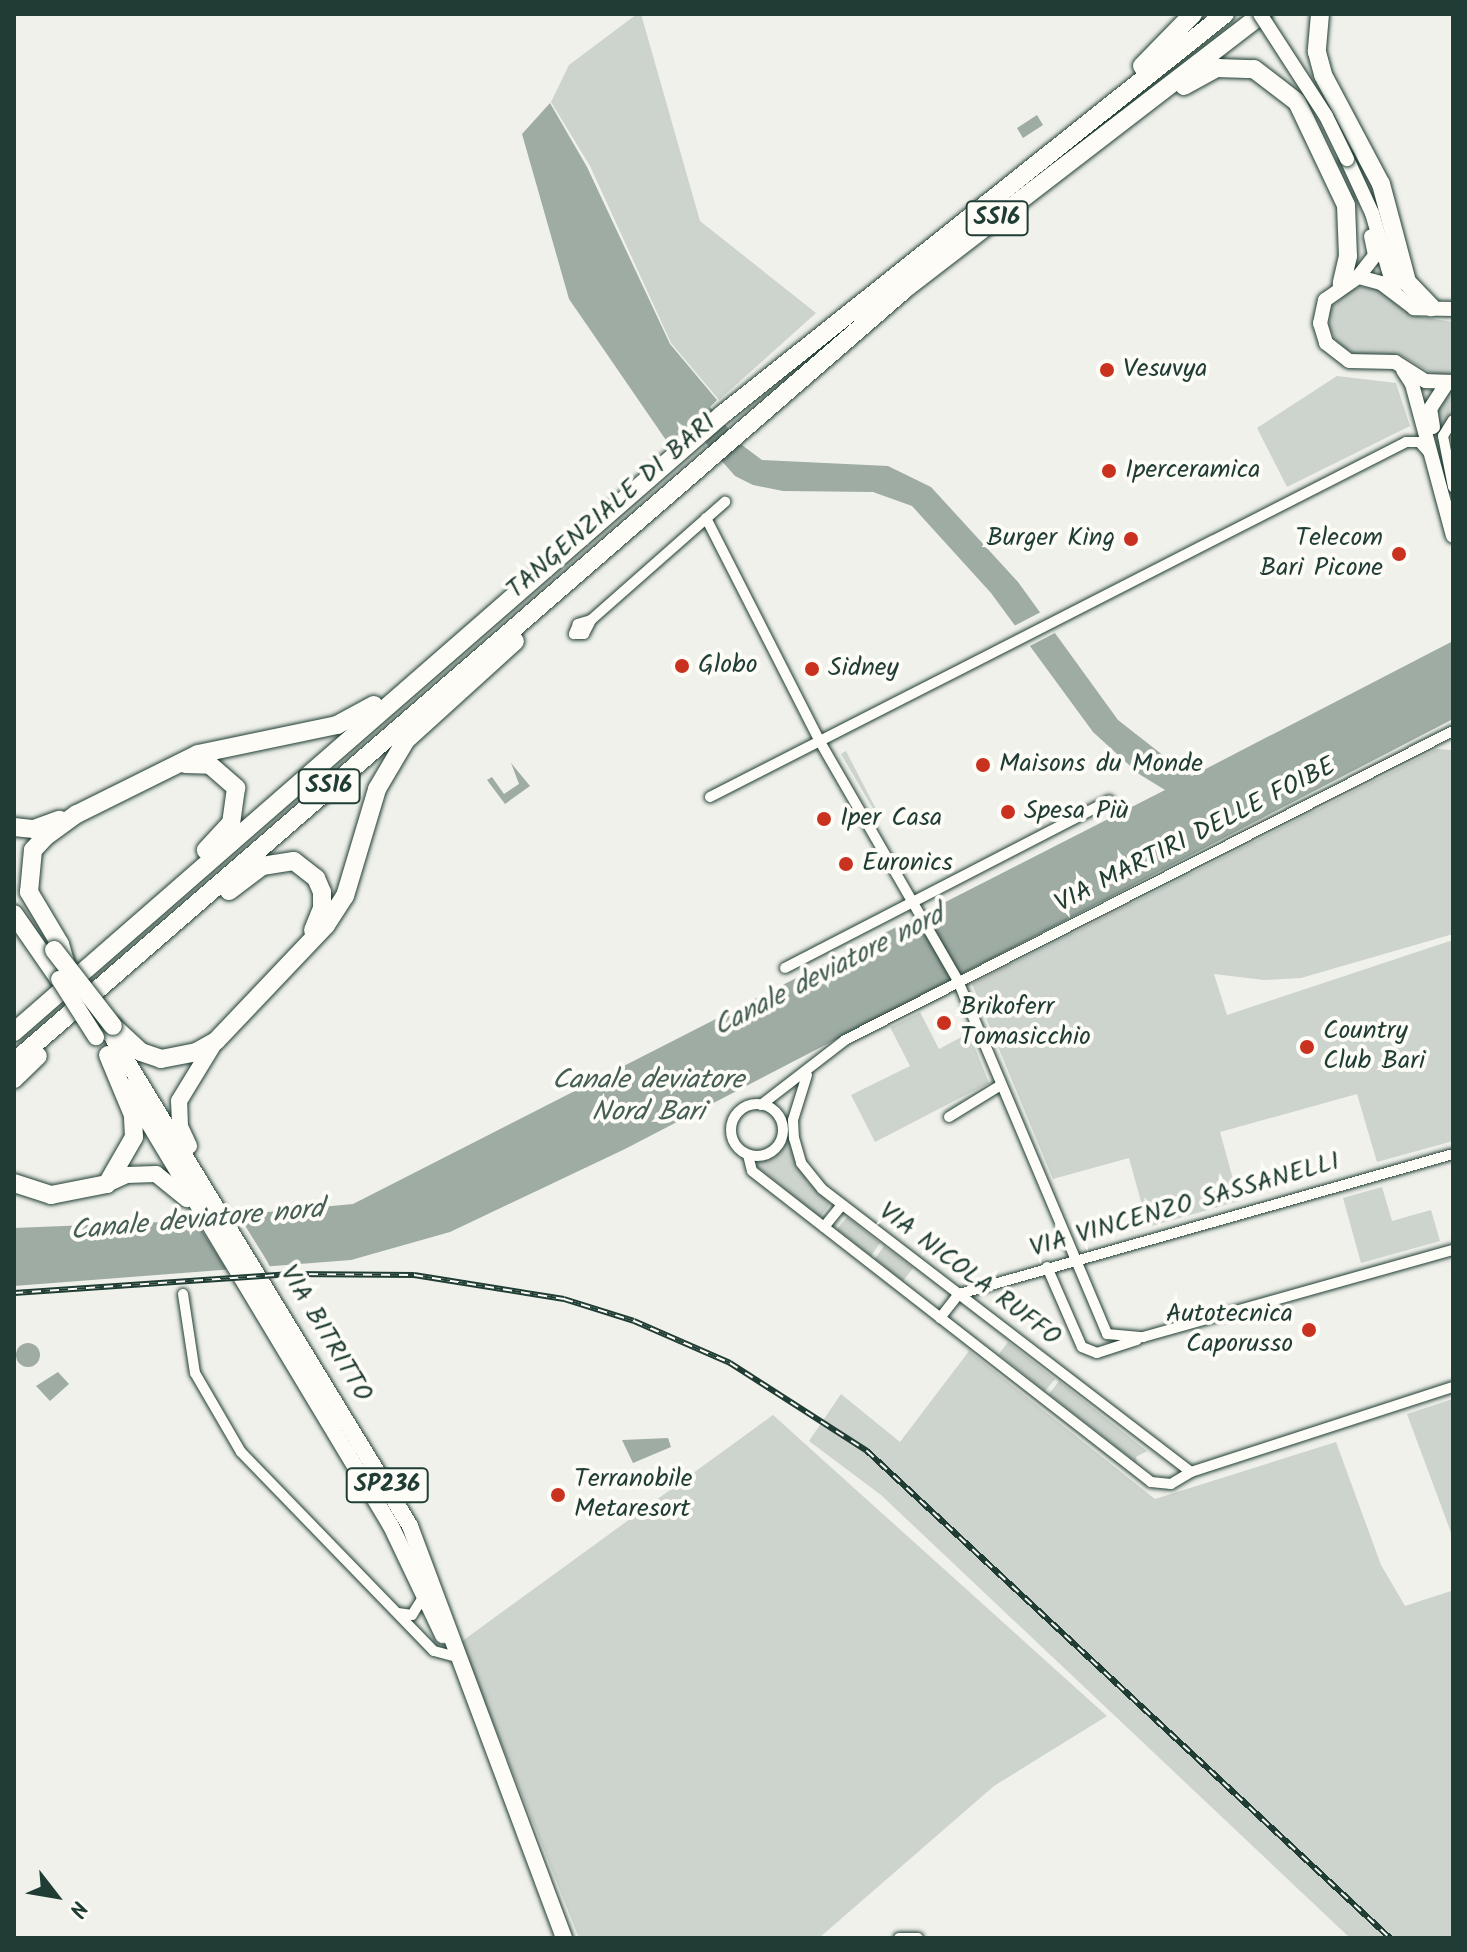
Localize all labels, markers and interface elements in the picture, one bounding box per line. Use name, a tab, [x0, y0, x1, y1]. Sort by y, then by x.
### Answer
road number: SS16	[965, 198, 1029, 238]
place label: Vesuvya	[1123, 354, 1207, 386]
marker: Vesuvya	[1098, 361, 1116, 379]
street label: TANGENZIALE DI BARI	[501, 408, 723, 606]
place label: Iperceramica	[1125, 455, 1261, 487]
marker: Iperceramica	[1100, 462, 1118, 480]
place label: Burger King	[986, 523, 1115, 555]
place label: Telecom Bari Picone	[1260, 523, 1383, 584]
marker: Burger King	[1122, 530, 1140, 548]
marker: Telecom Bari Picone	[1390, 545, 1408, 563]
place label: Globo	[698, 650, 757, 682]
place label: Sidney	[828, 653, 899, 685]
marker: Globo	[673, 657, 691, 675]
marker: Sidney	[803, 660, 821, 678]
place label: Maisons du Monde	[999, 749, 1203, 781]
street label: VIA MARTIRI DELLE FOIBE	[1051, 752, 1341, 920]
marker: Maisons du Monde	[974, 756, 992, 774]
road number: SS16	[297, 766, 361, 806]
place label: Spesa Più	[1024, 796, 1128, 828]
place label: Iper Casa	[840, 803, 942, 835]
marker: Spesa Più	[999, 803, 1017, 821]
marker: Iper Casa	[815, 810, 833, 828]
place label: Euronics	[862, 848, 953, 880]
marker: Euronics	[837, 855, 855, 873]
water label: Canale deviatore nord	[708, 899, 950, 1045]
place label: Brikoferr Tomasicchio	[960, 992, 1091, 1054]
marker: Brikoferr Tomasicchio	[935, 1014, 953, 1032]
place label: Country Club Bari	[1323, 1016, 1425, 1078]
marker: Country Club Bari	[1298, 1038, 1316, 1056]
water label: Canale deviatore Nord Bari	[552, 1064, 744, 1130]
street label: VIA VINCENZO SASSANELLI	[1027, 1147, 1343, 1265]
water label: Canale deviatore nord	[69, 1193, 325, 1249]
street label: VIA NICOLA RUFFO	[872, 1196, 1066, 1354]
street label: VIA BITRITTO	[272, 1260, 378, 1408]
place label: Autotecnica Caporusso	[1166, 1299, 1293, 1360]
marker: Autotecnica Caporusso	[1300, 1321, 1318, 1339]
place label: Terranobile Metaresort	[574, 1464, 693, 1526]
road number: SP236	[345, 1465, 429, 1505]
marker: Terranobile Metaresort	[549, 1486, 567, 1504]
north arrow	[16, 1856, 96, 1936]
text: N	[58, 1894, 96, 1924]

